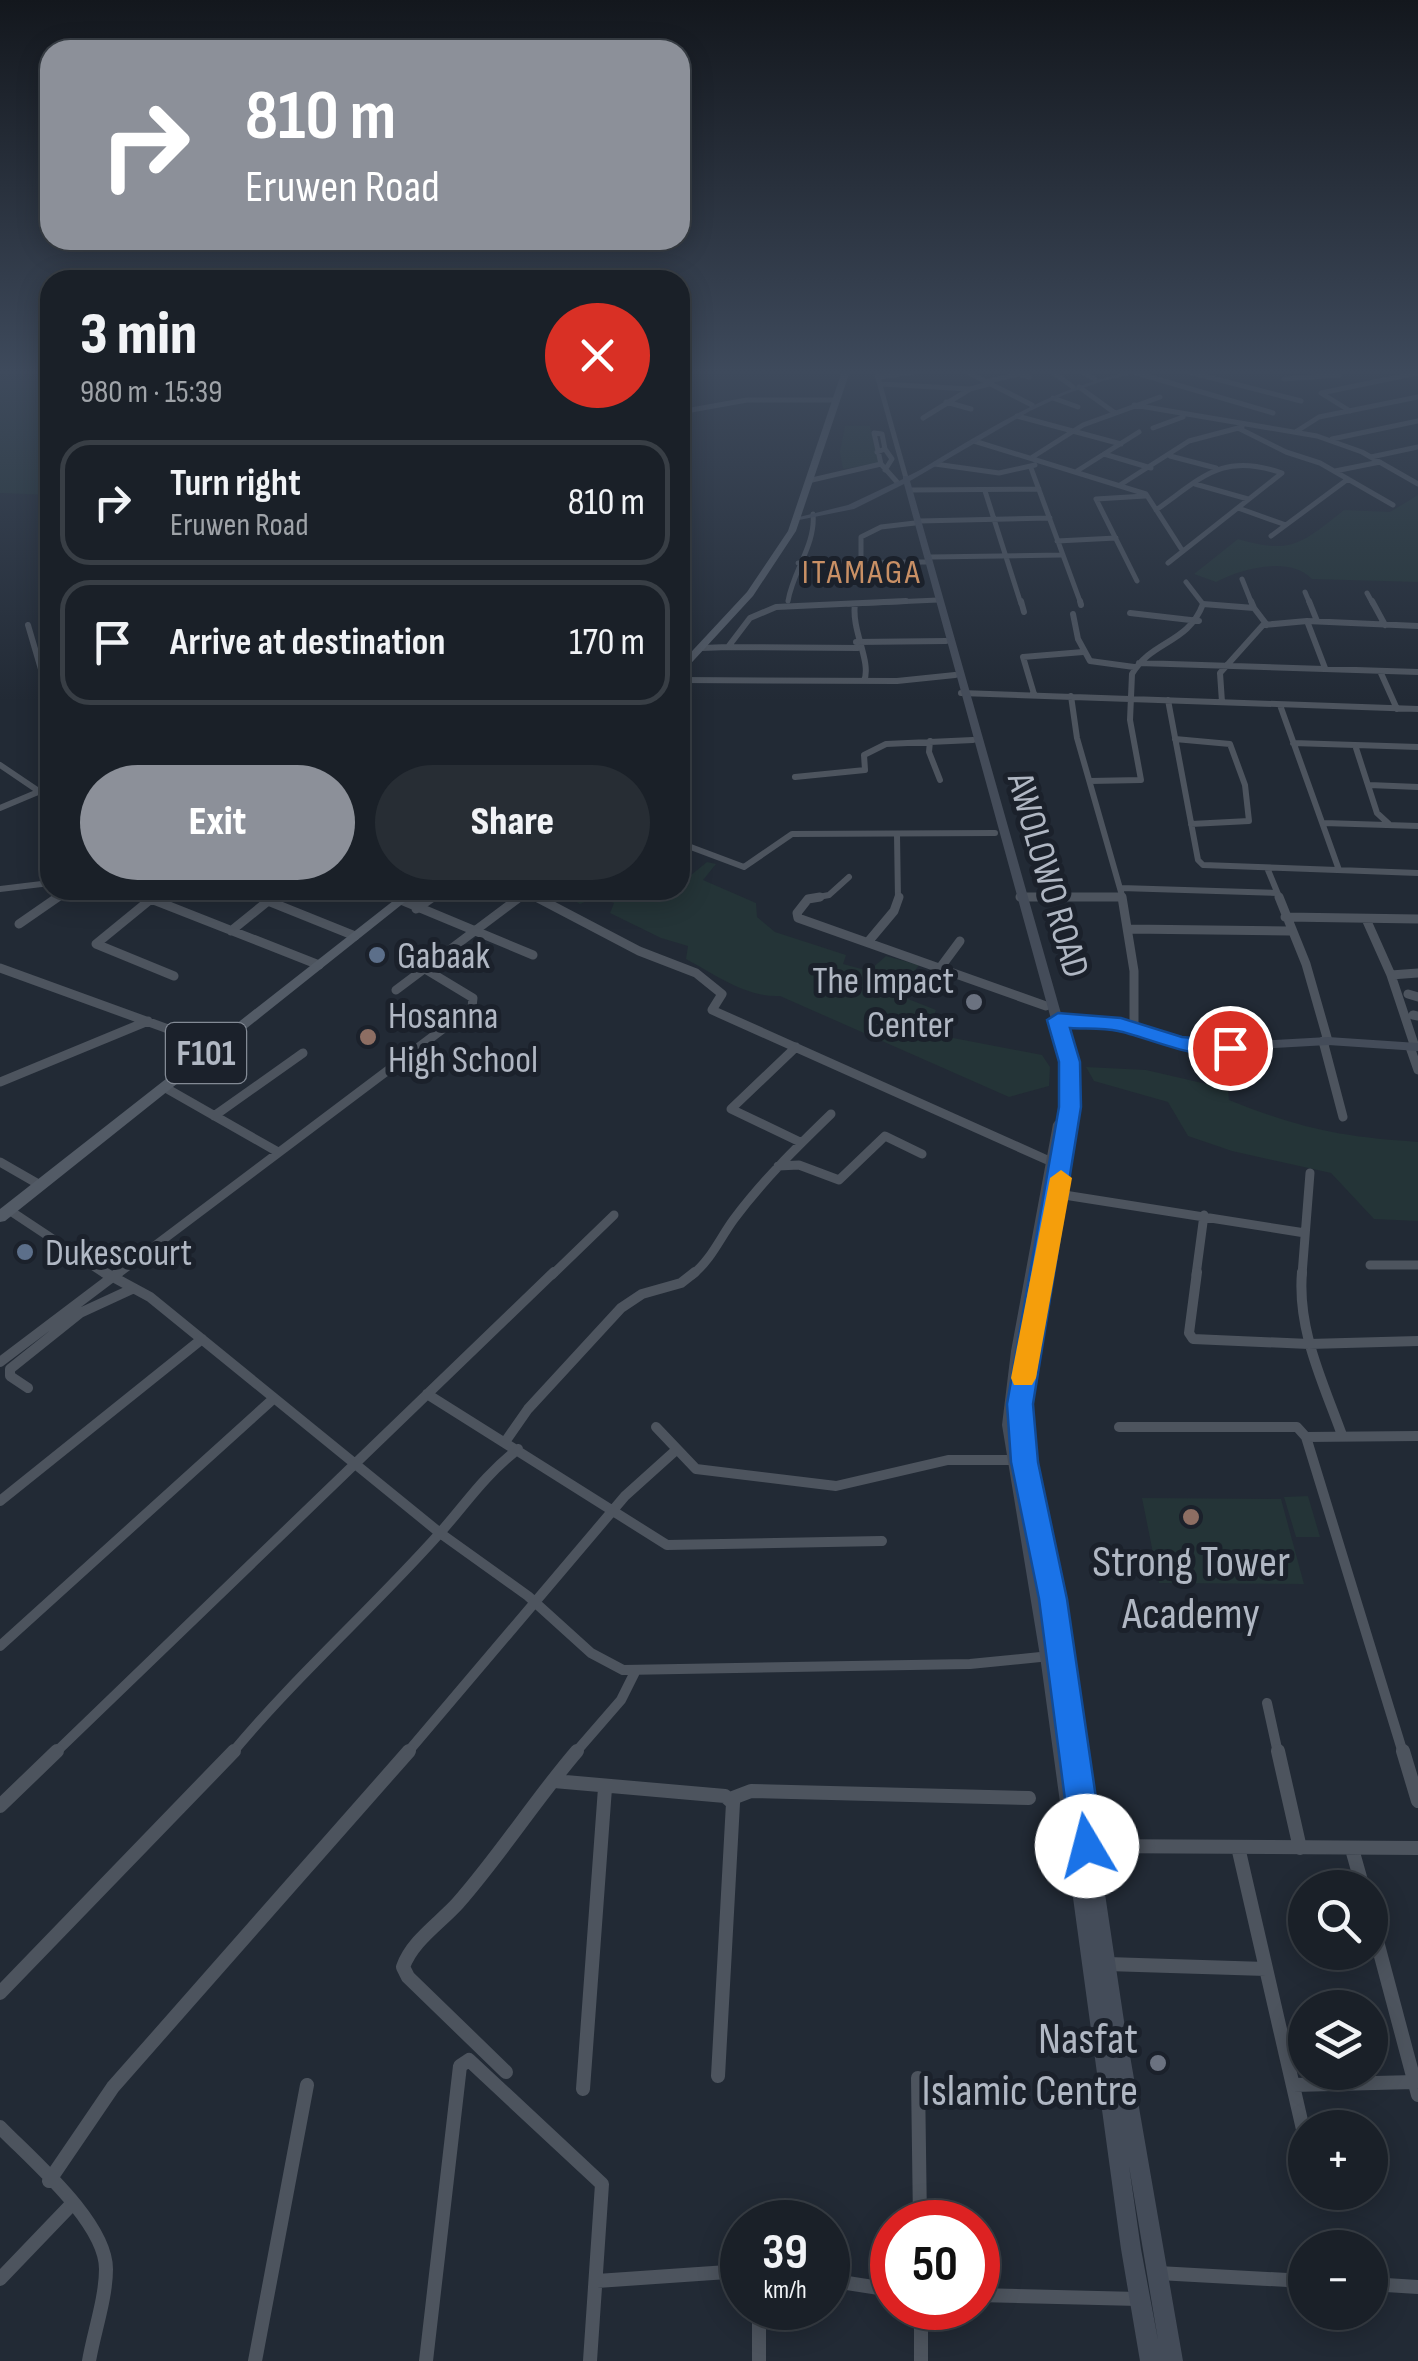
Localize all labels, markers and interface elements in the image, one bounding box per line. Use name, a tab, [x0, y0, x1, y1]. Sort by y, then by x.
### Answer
text: 810 m	[245, 75, 396, 159]
icon: right	[80, 80, 210, 210]
text: Eruwen Road	[245, 160, 440, 215]
text: 3 min	[80, 299, 197, 371]
button: close	[545, 303, 650, 408]
text: 980 m · 15:39	[80, 373, 222, 412]
text: Turn right	[170, 461, 301, 506]
icon: right	[85, 475, 140, 530]
text: 810 m	[568, 480, 645, 525]
text: Eruwen Road	[170, 506, 309, 545]
district label: ITAMAGA	[802, 551, 922, 594]
icon: arrive	[85, 615, 140, 670]
text: Arrive at destination	[170, 620, 445, 665]
text: 170 m	[569, 620, 645, 665]
button: Exit	[80, 765, 355, 880]
button: Share	[375, 765, 650, 880]
street label: AWOLOWO ROAD	[997, 767, 1098, 983]
place label: Gabaak	[397, 934, 490, 979]
marker: Gabaak	[366, 944, 388, 966]
place label: The Impact Center	[812, 959, 954, 1048]
marker: The Impact Center	[963, 991, 985, 1013]
place label: Hosanna High School	[388, 994, 538, 1083]
pin	[1188, 1006, 1273, 1091]
icon: arrive	[1203, 1021, 1258, 1076]
road number: F101	[166, 1023, 246, 1083]
marker: Hosanna High School	[357, 1026, 379, 1048]
place label: Dukescourt	[45, 1231, 192, 1276]
marker: Dukescourt	[14, 1241, 36, 1263]
marker: Strong Tower Academy	[1180, 1506, 1202, 1528]
place label: Strong Tower Academy	[1092, 1535, 1290, 1642]
position arrow	[1035, 1794, 1139, 1898]
map controls	[1288, 1870, 1388, 2330]
button: search	[1288, 1870, 1388, 1970]
button: layers	[1288, 1990, 1388, 2090]
place label: Nasfat Islamic Centre	[922, 2012, 1138, 2119]
marker: Nasfat Islamic Centre	[1147, 2052, 1169, 2074]
button: +	[1288, 2110, 1388, 2210]
speed limit sign: 50	[870, 2200, 1000, 2330]
text: 39	[762, 2223, 808, 2283]
button: −	[1288, 2230, 1388, 2330]
text: km/h	[763, 2275, 807, 2306]

